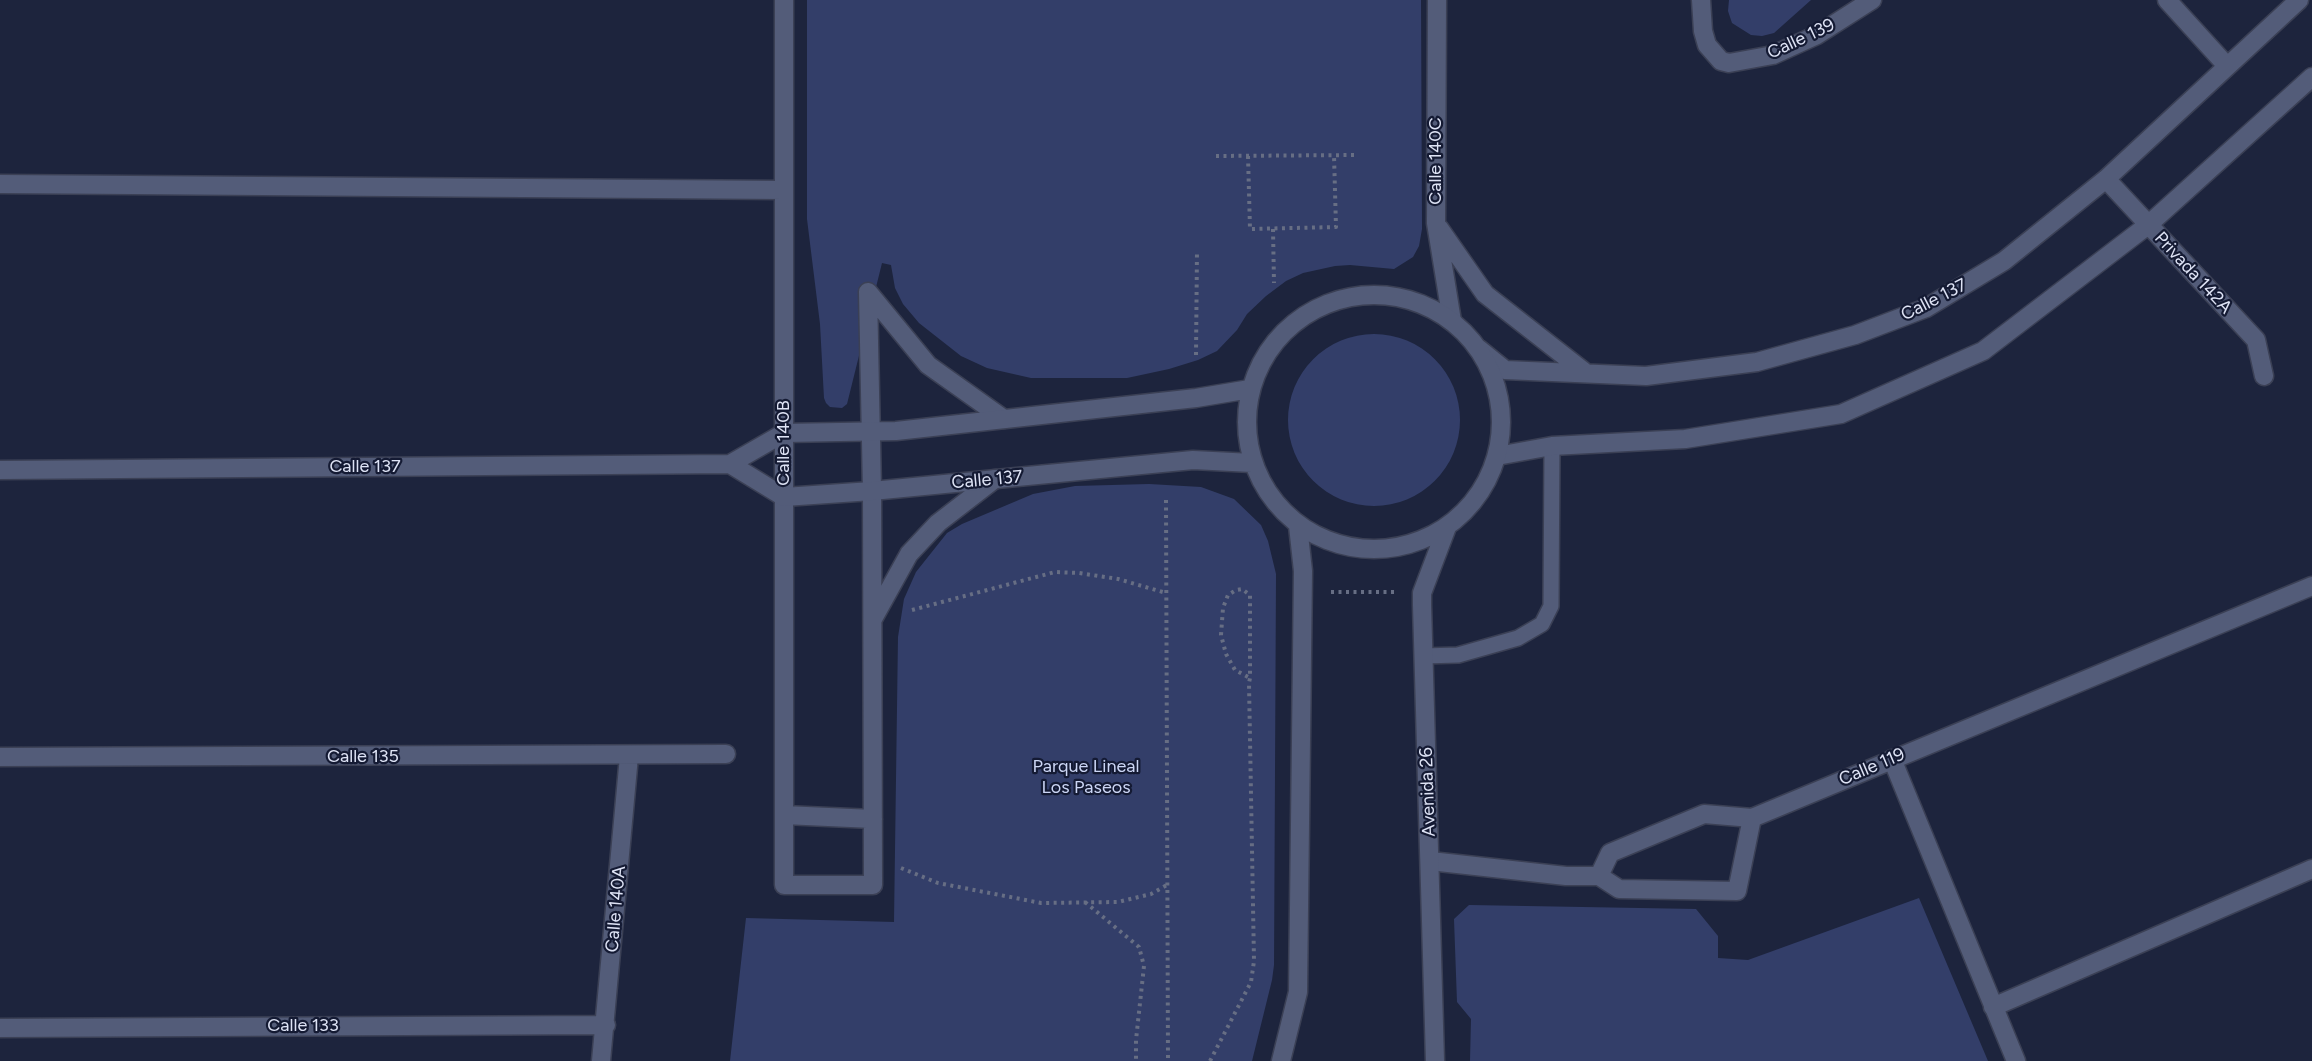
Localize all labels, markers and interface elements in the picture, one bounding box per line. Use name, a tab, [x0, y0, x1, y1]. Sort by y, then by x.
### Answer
street label: Calle 139	[1764, 14, 1838, 64]
street label: Calle 140C	[1425, 117, 1447, 205]
street label: Privada 142A	[2150, 228, 2236, 318]
street label: Calle 137	[1897, 274, 1971, 326]
street label: Calle 140B	[773, 400, 795, 486]
street label: Calle 137	[329, 456, 401, 478]
street label: Calle 137	[951, 466, 1023, 494]
street label: Calle 119	[1836, 743, 1908, 791]
street label: Calle 135	[327, 746, 399, 768]
street label: Avenida 26	[1416, 747, 1440, 837]
park label: Parque Lineal Los Paseos	[1033, 756, 1139, 798]
street label: Calle 140A	[601, 865, 631, 953]
street label: Calle 133	[267, 1015, 339, 1037]

